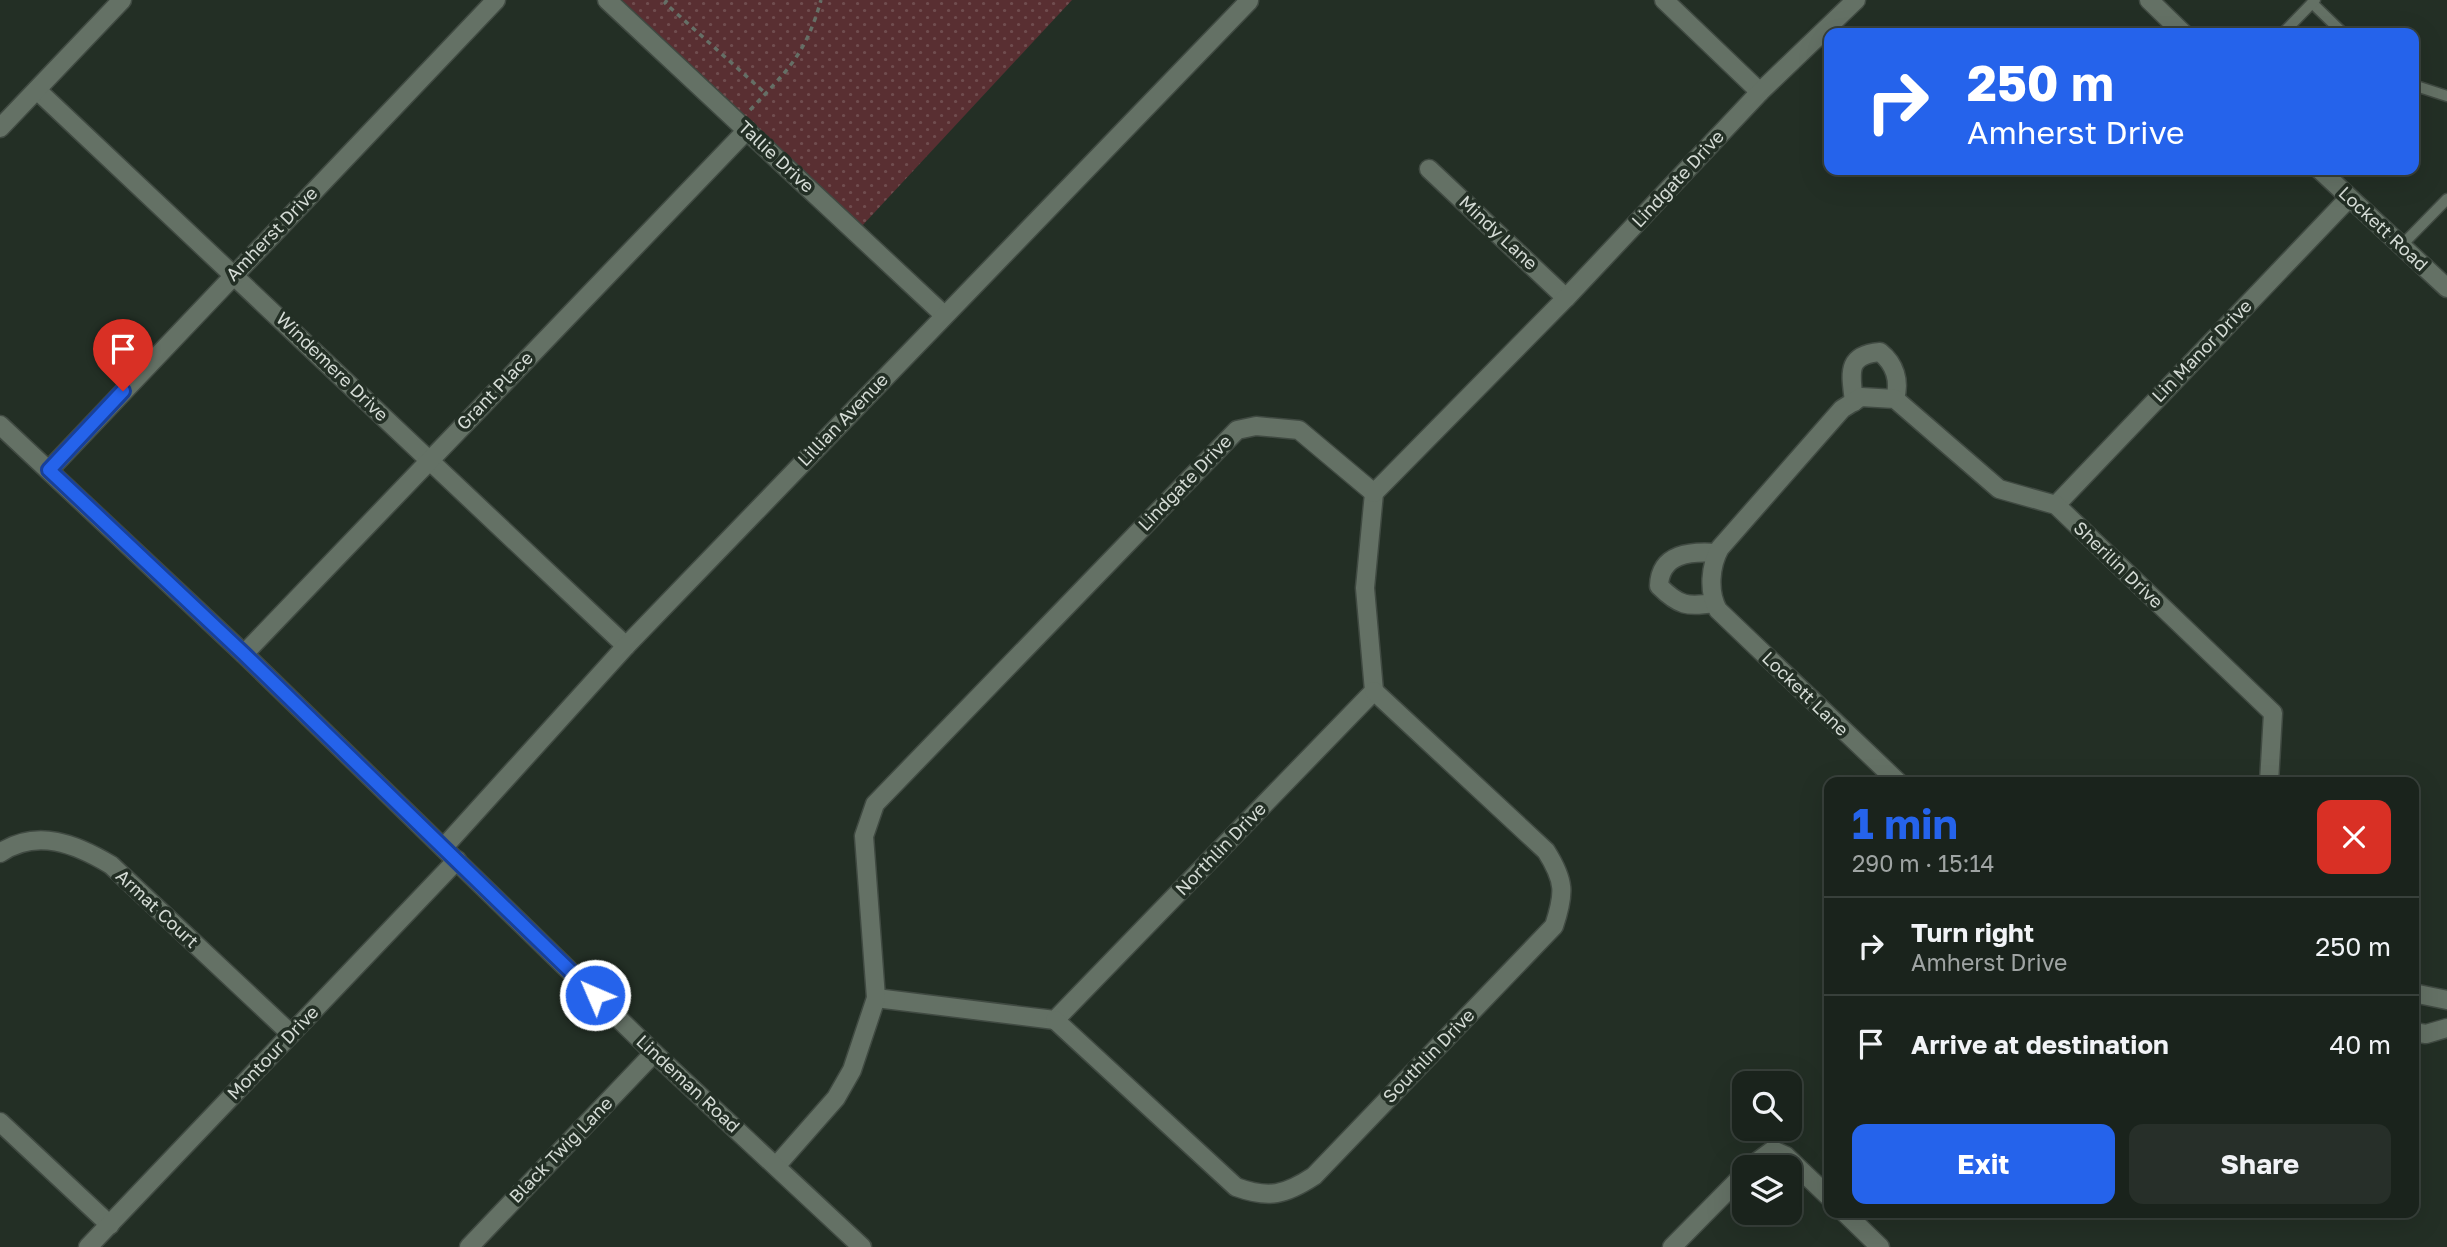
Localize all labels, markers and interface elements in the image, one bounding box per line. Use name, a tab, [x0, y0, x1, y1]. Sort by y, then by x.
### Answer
text: 250 m	[1967, 53, 2114, 112]
icon: right	[1852, 56, 1943, 147]
text: Amherst Drive	[1967, 113, 2185, 151]
street label: Tallie Drive	[734, 116, 819, 197]
street label: Lindgate Drive	[1627, 125, 1728, 232]
street label: Lockett Road	[2335, 181, 2433, 275]
street label: Amherst Drive	[221, 182, 322, 285]
street label: Mindy Lane	[1455, 190, 1542, 274]
street label: Lin Manor Drive	[2147, 294, 2256, 406]
street label: Windemere Drive	[272, 307, 393, 425]
pin	[93, 319, 153, 391]
icon: arrive	[104, 330, 142, 368]
street label: Grant Place	[452, 347, 537, 434]
street label: Lillian Avenue	[792, 368, 892, 470]
street label: Lindgate Drive	[1133, 430, 1236, 535]
street label: Sherilin Drive	[2069, 516, 2168, 612]
street label: Lockett Lane	[1758, 647, 1854, 740]
street label: Northlin Drive	[1170, 797, 1270, 899]
text: 1 min	[1852, 798, 1958, 848]
button: close	[2317, 800, 2391, 874]
text: 290 m · 15:14	[1852, 849, 1995, 877]
street label: Armat Court	[112, 864, 204, 952]
text: Turn right	[1911, 917, 2034, 948]
icon: right	[1852, 927, 1890, 965]
text: 250 m	[2315, 931, 2391, 962]
text: Amherst Drive	[1911, 948, 2067, 976]
position arrow	[558, 958, 632, 1032]
street label: Montour Drive	[222, 1001, 323, 1104]
street label: Southlin Drive	[1378, 1004, 1479, 1107]
icon: arrive	[1852, 1025, 1890, 1063]
text: Arrive at destination	[1911, 1029, 2169, 1060]
text: 40 m	[2330, 1029, 2391, 1060]
street label: Lindeman Road	[632, 1030, 745, 1137]
map controls	[1732, 1071, 1802, 1225]
button: search	[1732, 1071, 1802, 1141]
street label: Black Twig Lane	[504, 1092, 617, 1207]
button: Exit	[1852, 1124, 2115, 1204]
button: Share	[2129, 1124, 2391, 1204]
button: layers	[1732, 1155, 1802, 1225]

